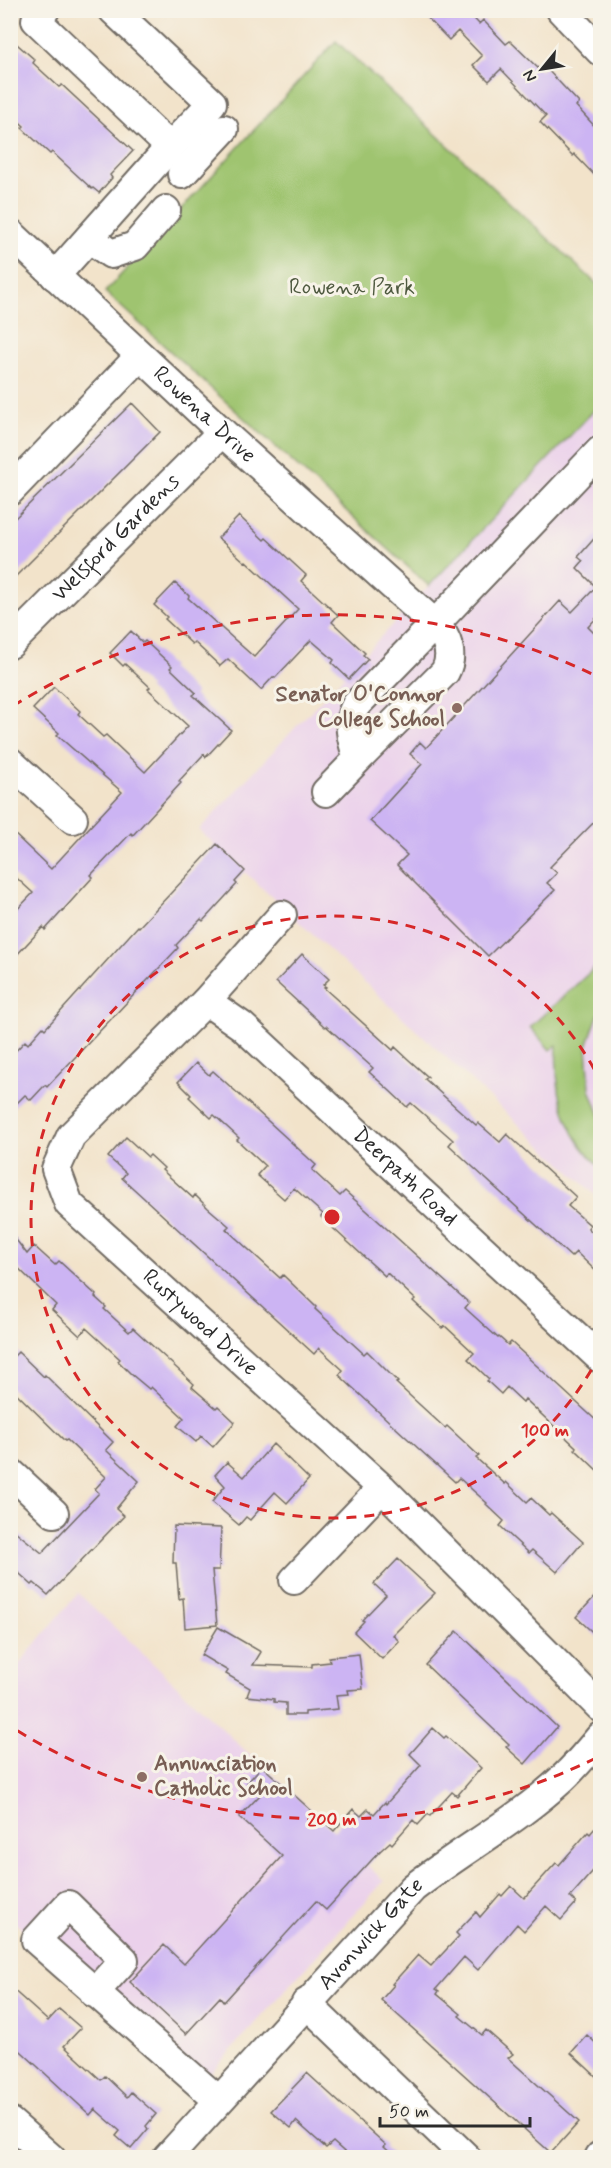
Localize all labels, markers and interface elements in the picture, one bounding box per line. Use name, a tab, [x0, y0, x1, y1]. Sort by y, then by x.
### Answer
north arrow	[512, 39, 572, 99]
text: N	[519, 66, 542, 86]
park label: Rowena Park	[289, 274, 415, 302]
street label: Rowena Drive	[147, 360, 262, 470]
street label: Welsford Gardens	[46, 468, 186, 608]
place label: Senator O'Connor College School	[275, 681, 446, 735]
marker: Senator O'Connor College School	[450, 701, 464, 715]
street label: Deerpath Road	[346, 1121, 463, 1233]
centre of rings	[322, 1207, 342, 1227]
street label: Rustywood Drive	[136, 1263, 263, 1382]
text: 100 m	[521, 1419, 569, 1443]
place label: Annunciation Catholic School	[154, 1750, 293, 1803]
marker: Annunciation Catholic School	[135, 1770, 149, 1784]
text: 200 m	[307, 1808, 357, 1832]
street label: Avonwick Gate	[312, 1871, 429, 1996]
scale bar	[380, 2090, 530, 2128]
text: 50 m	[389, 2100, 429, 2124]

